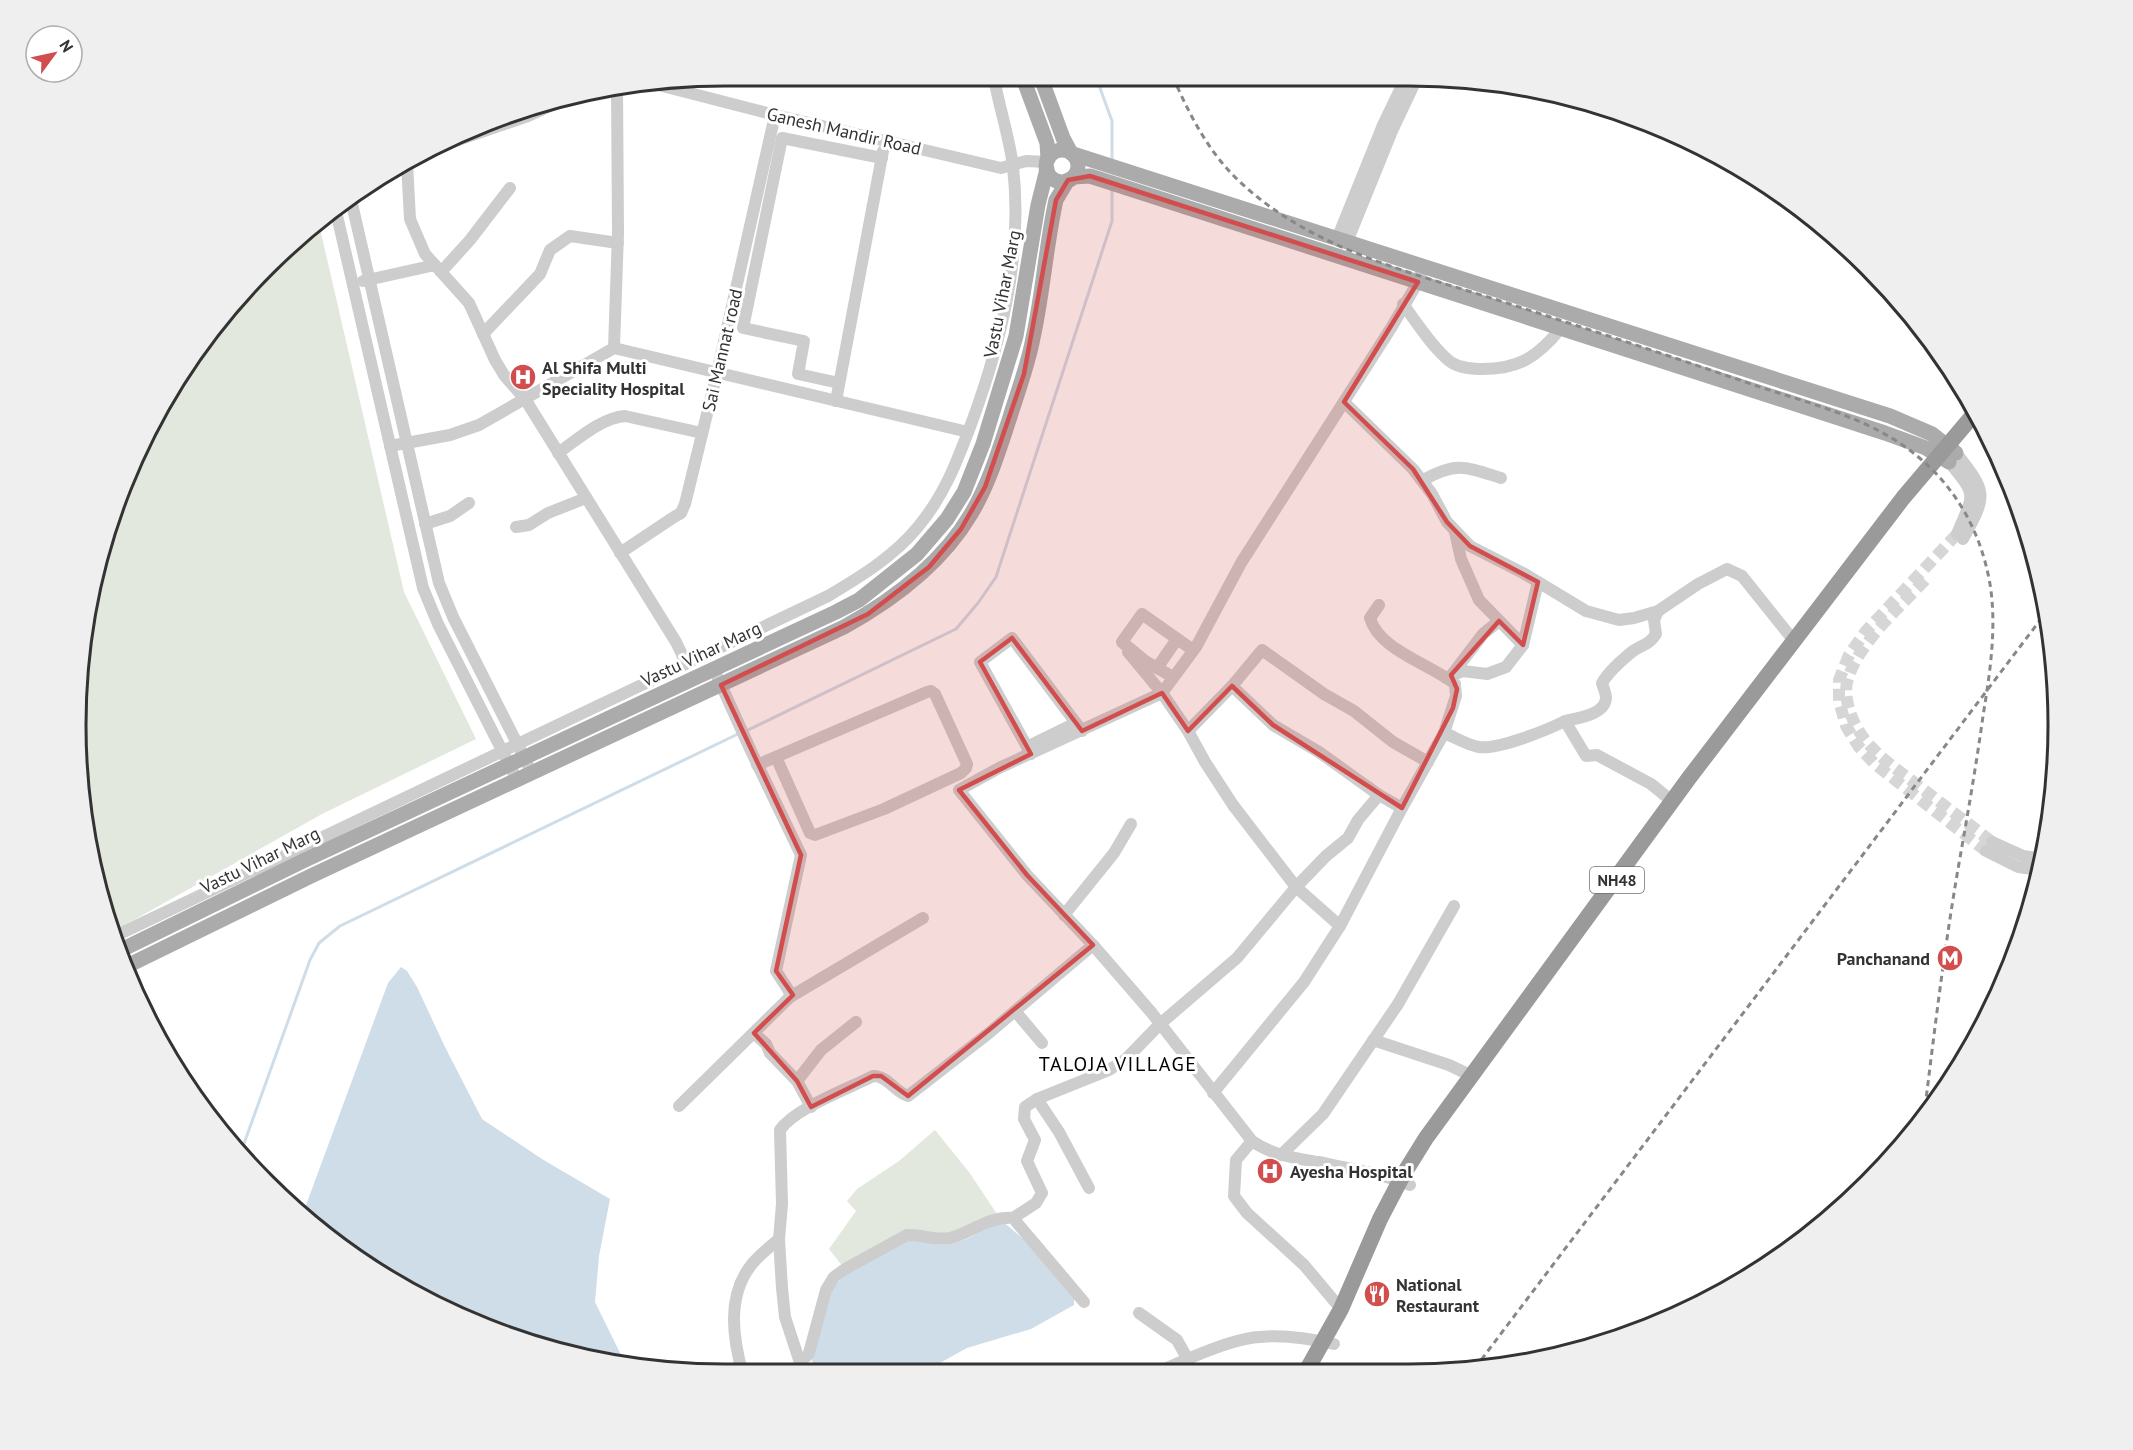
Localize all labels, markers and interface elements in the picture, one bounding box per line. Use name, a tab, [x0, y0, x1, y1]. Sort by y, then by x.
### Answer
north arrow	[24, 24, 84, 84]
text: N	[55, 36, 78, 56]
street label: Ganesh Mandir Road	[765, 102, 923, 160]
street label: Vastu Vihar Marg	[978, 228, 1026, 361]
street label: Sai Mannat road	[697, 286, 747, 414]
place label: Al Shifa Multi Speciality Hospital	[542, 356, 685, 400]
hospital icon: Al Shifa Multi Speciality Hospital	[508, 362, 538, 392]
street label: Vastu Vihar Marg	[637, 616, 765, 692]
street label: Vastu Vihar Marg	[196, 821, 323, 899]
road number: NH48	[1590, 867, 1644, 893]
metro station icon: Panchanand	[1935, 943, 1965, 973]
place label: Panchanand	[1837, 947, 1930, 970]
district label: TALOJA VILLAGE	[1039, 1051, 1197, 1077]
hospital icon: Ayesha Hospital	[1255, 1156, 1285, 1186]
place label: Ayesha Hospital	[1290, 1160, 1413, 1183]
place label: National Restaurant	[1396, 1273, 1480, 1317]
restaurant icon: National Restaurant	[1362, 1279, 1392, 1309]

